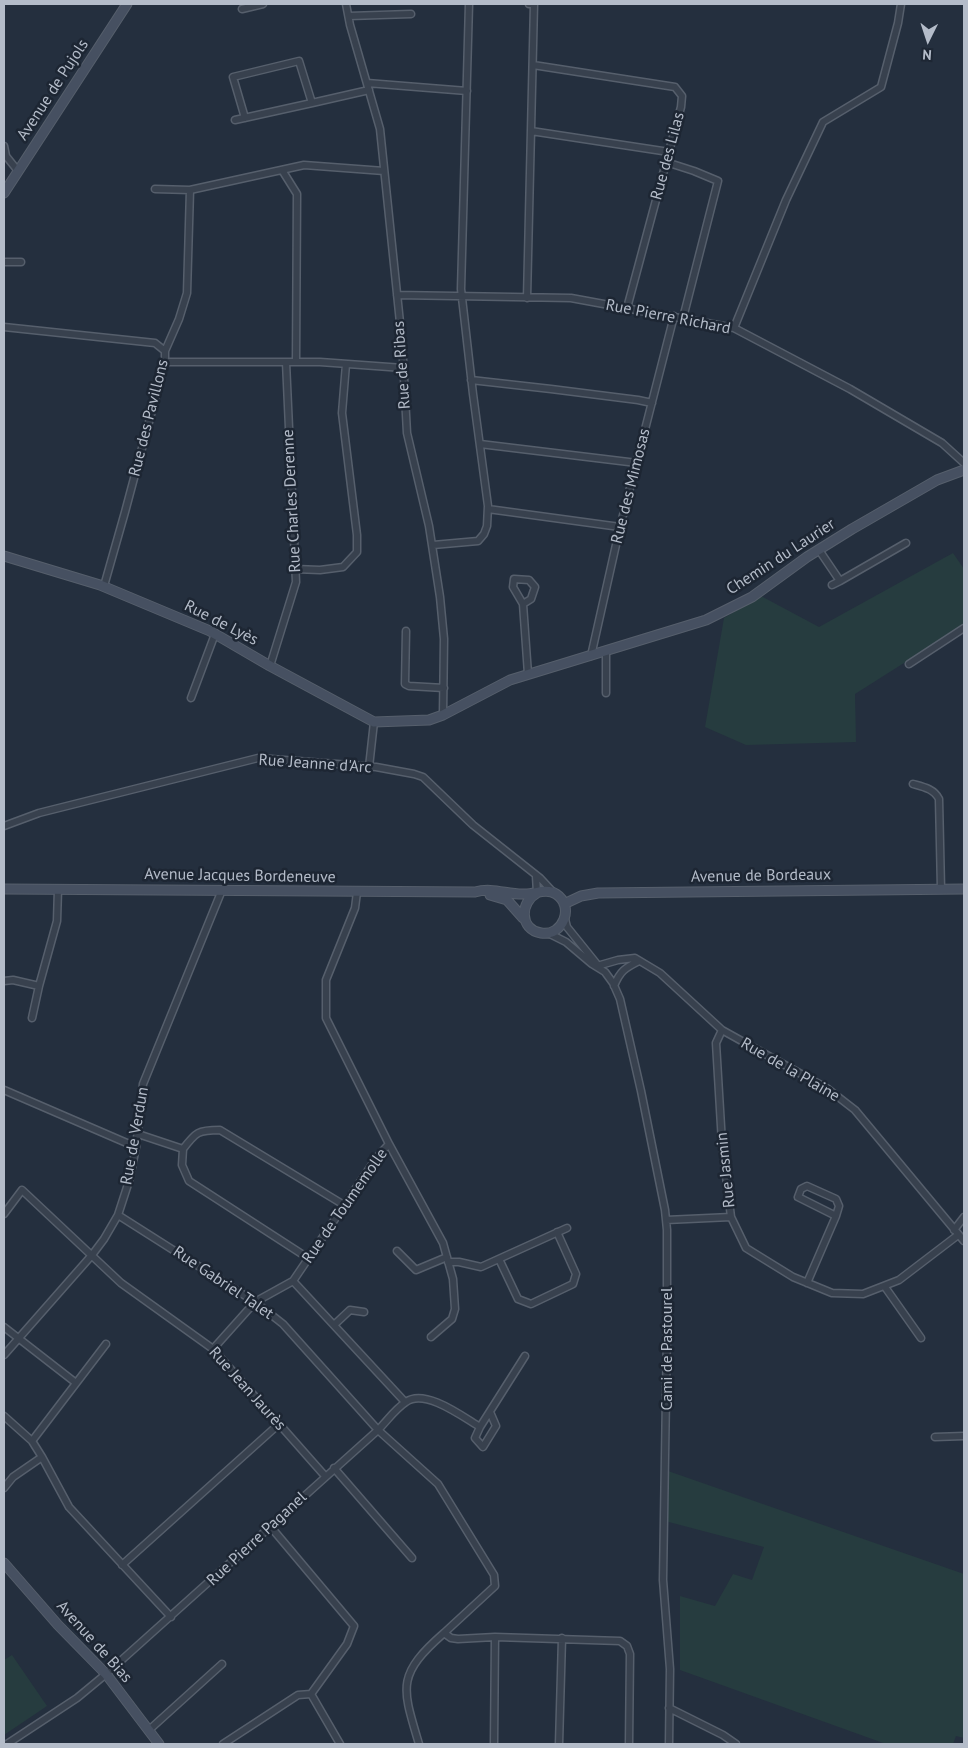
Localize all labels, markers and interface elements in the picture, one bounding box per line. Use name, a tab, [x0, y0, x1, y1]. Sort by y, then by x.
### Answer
north arrow	[903, 15, 953, 65]
street label: Avenue de Pujols	[13, 36, 93, 144]
text: N	[922, 46, 932, 64]
street label: Rue des Lilas	[647, 110, 689, 202]
street label: Rue Pierre Richard	[604, 295, 732, 339]
street label: Rue de Ribas	[389, 320, 415, 410]
street label: Rue des Pavillons	[125, 358, 173, 478]
street label: Rue des Mimosas	[607, 426, 655, 546]
street label: Rue Charles Derenne	[279, 429, 305, 573]
street label: Chemin du Laurier	[723, 515, 839, 599]
street label: Rue de Lyès	[181, 596, 261, 650]
street label: Rue Jeanne d'Arc	[258, 750, 372, 778]
street label: Avenue Jacques Bordeneuve	[144, 865, 336, 887]
street label: Avenue de Bordeaux	[691, 865, 831, 887]
street label: Rue de la Plaine	[737, 1034, 843, 1106]
street label: Rue de Verdun	[117, 1086, 153, 1186]
street label: Rue Jasmin	[712, 1131, 740, 1209]
street label: Rue de Toumemolle	[298, 1145, 392, 1267]
street label: Rue Gabriel Talet	[169, 1242, 277, 1324]
street label: Cami de Pastourel	[657, 1287, 677, 1411]
street label: Rue Jean Jaurès	[205, 1343, 289, 1435]
street label: Rue Pierre Paganel	[203, 1488, 311, 1590]
street label: Avenue de Bias	[52, 1597, 136, 1687]

